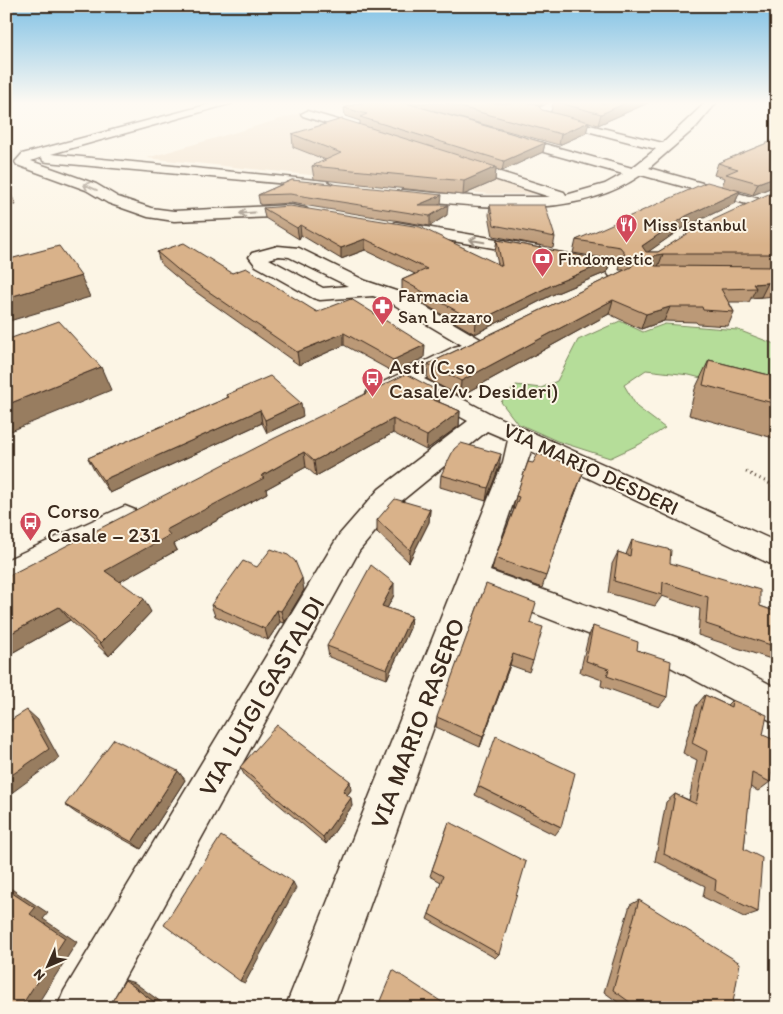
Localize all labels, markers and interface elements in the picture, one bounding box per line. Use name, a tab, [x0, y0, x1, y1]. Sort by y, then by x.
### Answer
one-way arrow	[83, 182, 98, 192]
one-way arrow	[239, 208, 255, 217]
restaurant icon: Miss Istanbul	[615, 213, 639, 244]
place label: Miss Istanbul	[643, 214, 747, 236]
one-way arrow	[469, 235, 485, 245]
bank icon: Findomestic	[530, 247, 554, 278]
place label: Findomestic	[558, 248, 652, 270]
place label: Farmacia San Lazzaro	[398, 285, 492, 328]
pharmacy icon: Farmacia San Lazzaro	[370, 294, 394, 325]
place label: Asti (C.so Casale/v. Desideri)	[389, 354, 558, 403]
bus stop icon: Asti (C.so Casale/v. Desideri)	[361, 367, 385, 398]
street label: VIA MARIO DESDERI	[500, 417, 683, 520]
place label: Corso Casale – 231	[47, 498, 161, 547]
bus stop icon: Corso Casale – 231	[19, 511, 43, 542]
street label: VIA LUIGI GASTALDI	[192, 591, 330, 801]
street label: VIA MARIO RASERO	[363, 614, 471, 832]
north arrow	[22, 942, 72, 992]
text: N	[30, 965, 49, 984]

